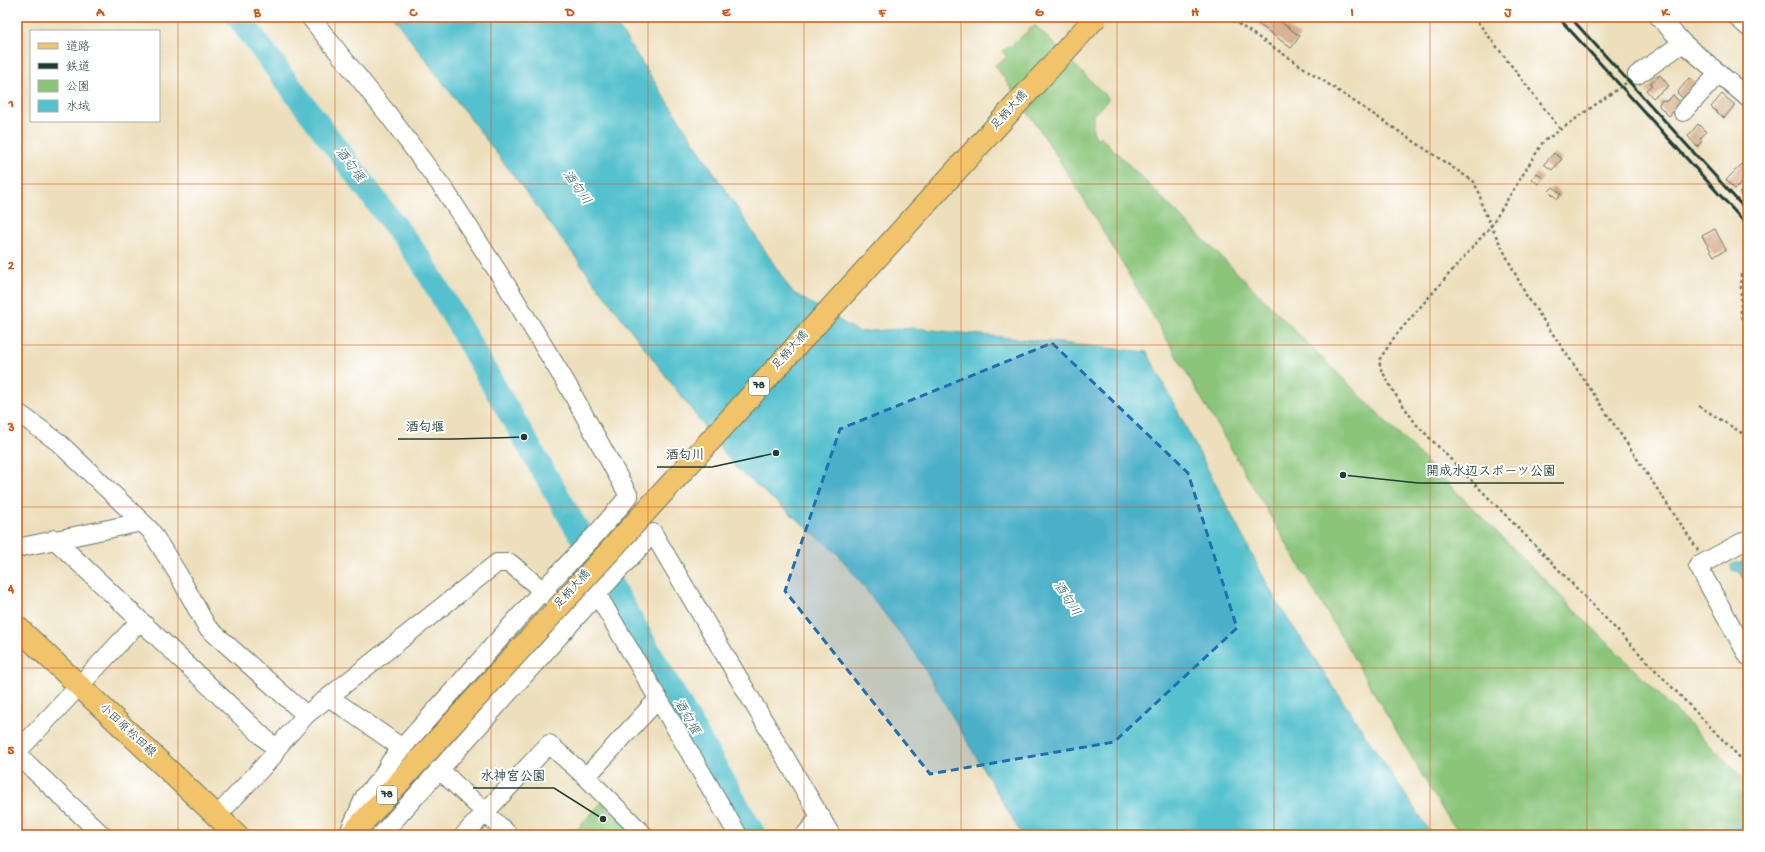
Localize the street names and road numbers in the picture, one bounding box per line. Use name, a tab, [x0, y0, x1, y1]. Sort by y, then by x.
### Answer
street label: 足柄大橋	[988, 88, 1031, 134]
street label: 足柄大橋	[769, 328, 812, 374]
road number: 78	[749, 377, 769, 395]
street label: 足柄大橋	[551, 567, 594, 613]
street label: 小田原松田線	[96, 701, 159, 761]
road number: 78	[377, 786, 397, 804]

